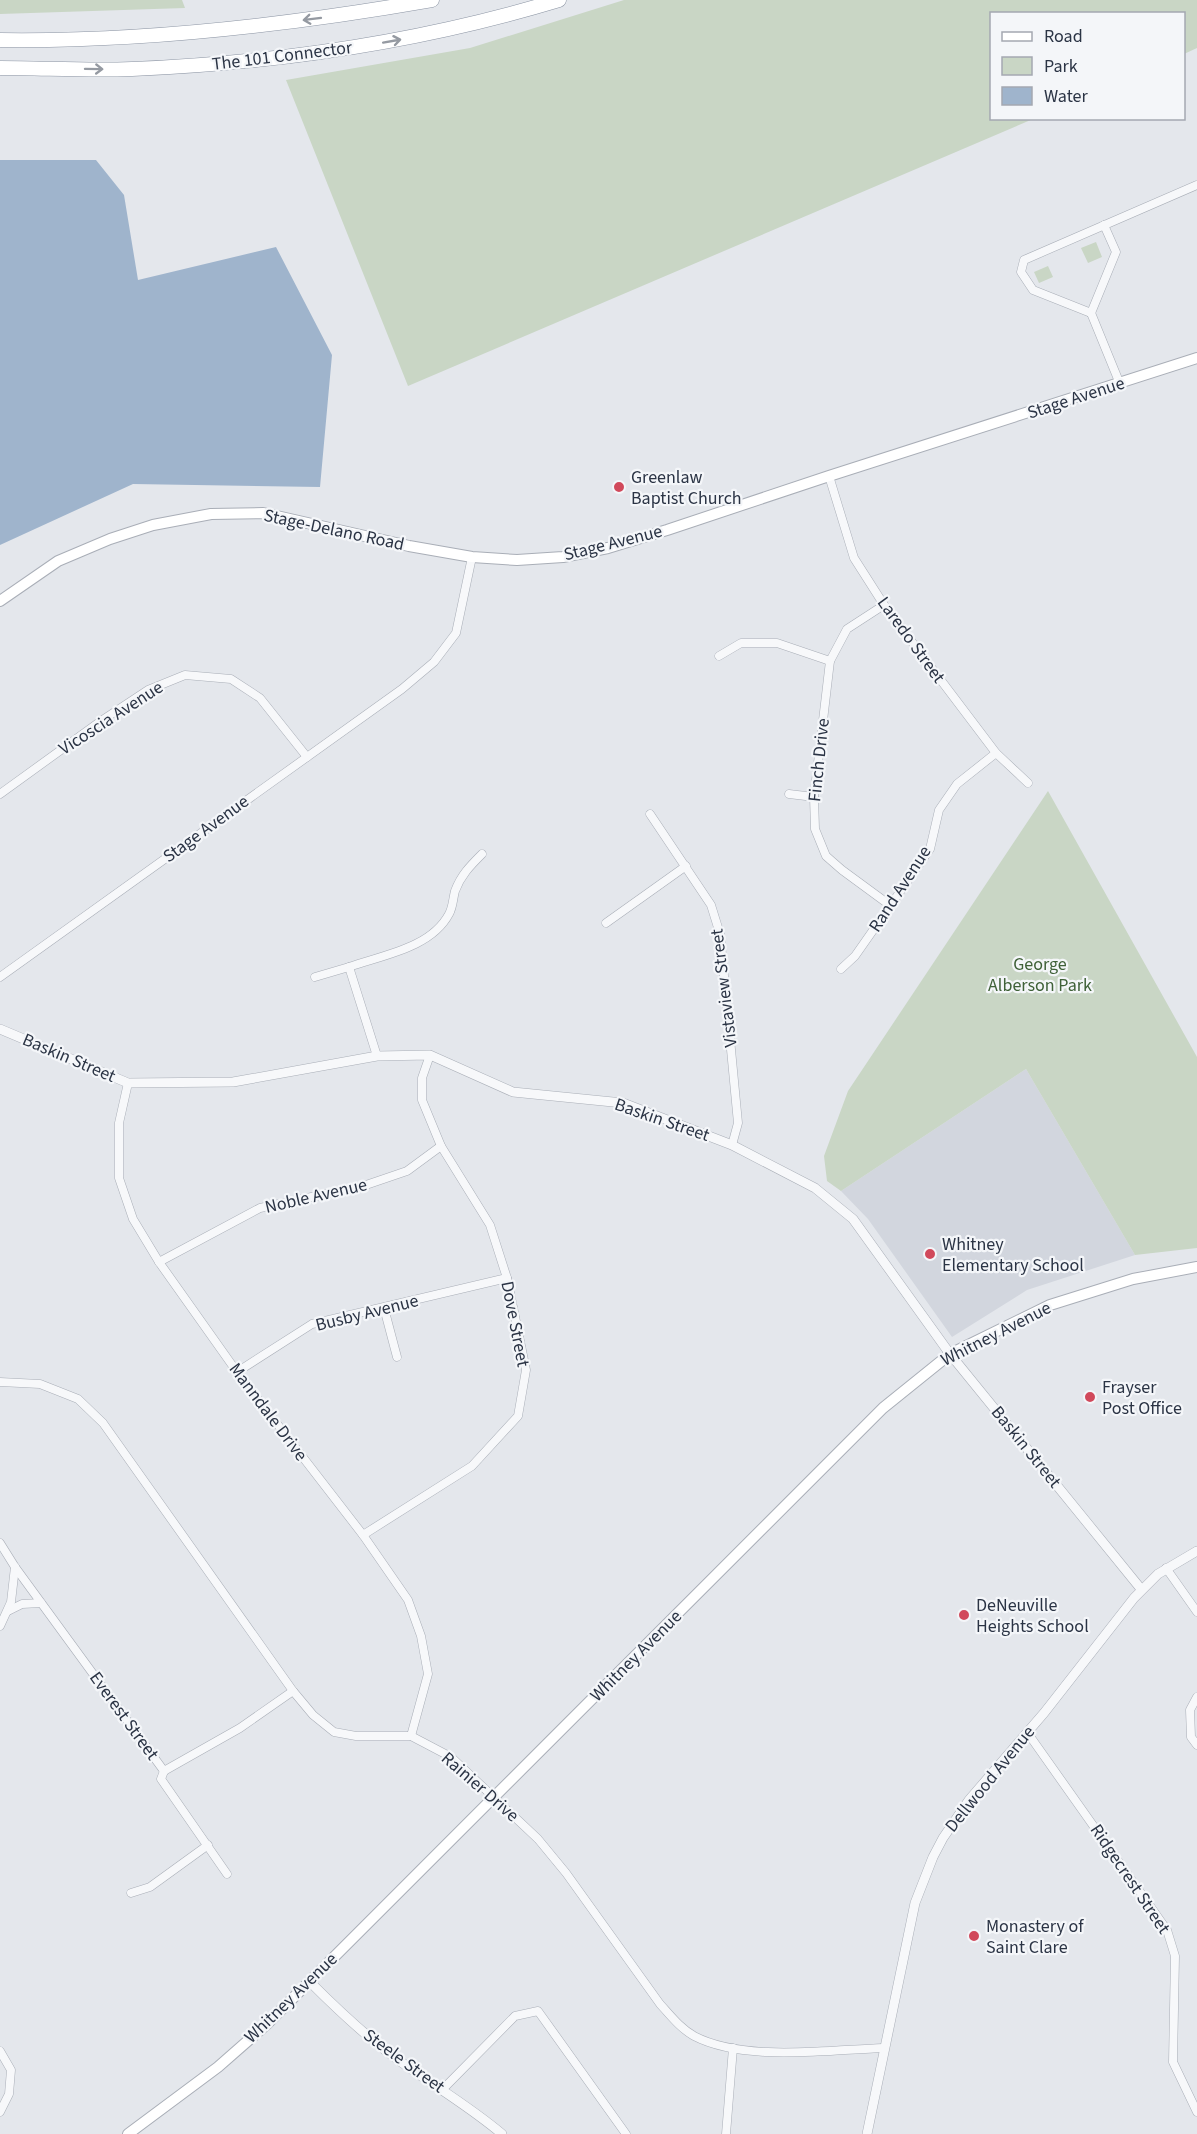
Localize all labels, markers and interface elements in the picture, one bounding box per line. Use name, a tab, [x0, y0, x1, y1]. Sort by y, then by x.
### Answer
legend	[990, 12, 1185, 120]
one-way arrow	[302, 14, 322, 25]
text: Road	[1044, 24, 1083, 49]
street label: The 101 Connector	[211, 35, 354, 77]
one-way arrow	[382, 35, 401, 46]
text: Park	[1044, 54, 1078, 79]
one-way arrow	[83, 63, 103, 75]
text: Water	[1044, 84, 1088, 109]
street label: Stage Avenue	[1024, 371, 1128, 425]
place label: Greenlaw Baptist Church	[631, 465, 742, 511]
marker: Greenlaw Baptist Church	[612, 480, 626, 494]
street label: Stage-Delano Road	[261, 503, 407, 557]
street label: Stage Avenue	[561, 519, 665, 567]
street label: Laredo Street	[871, 592, 951, 688]
street label: Vicoscia Avenue	[54, 675, 168, 761]
street label: Finch Drive	[802, 717, 836, 803]
street label: Stage Avenue	[158, 789, 254, 869]
street label: Rand Avenue	[863, 841, 937, 937]
street label: Vistaview Street	[704, 927, 744, 1049]
park label: George Alberson Park	[988, 952, 1092, 998]
street label: Baskin Street	[19, 1027, 119, 1089]
street label: Baskin Street	[611, 1092, 713, 1148]
street label: Noble Avenue	[263, 1172, 370, 1220]
place label: Whitney Elementary School	[942, 1232, 1084, 1278]
marker: Whitney Elementary School	[923, 1247, 937, 1261]
street label: Dove Street	[494, 1279, 536, 1369]
street label: Busby Avenue	[313, 1288, 421, 1338]
street label: Whitney Avenue	[937, 1295, 1056, 1373]
street label: Manndale Drive	[223, 1358, 313, 1466]
place label: Frayser Post Office	[1102, 1375, 1182, 1421]
marker: Frayser Post Office	[1083, 1390, 1097, 1404]
street label: Baskin Street	[985, 1401, 1067, 1493]
place label: DeNeuville Heights School	[976, 1593, 1089, 1639]
street label: Whitney Avenue	[584, 1604, 688, 1708]
marker: DeNeuville Heights School	[957, 1608, 971, 1622]
street label: Everest Street	[83, 1667, 165, 1765]
street label: Dellwood Avenue	[939, 1720, 1041, 1838]
street label: Rainier Drive	[436, 1746, 524, 1828]
street label: Ridgecrest Street	[1084, 1819, 1176, 1939]
place label: Monastery of Saint Clare	[986, 1914, 1084, 1960]
marker: Monastery of Saint Clare	[967, 1929, 981, 1943]
street label: Whitney Avenue	[239, 1947, 343, 2049]
street label: Steele Street	[358, 2023, 450, 2099]

